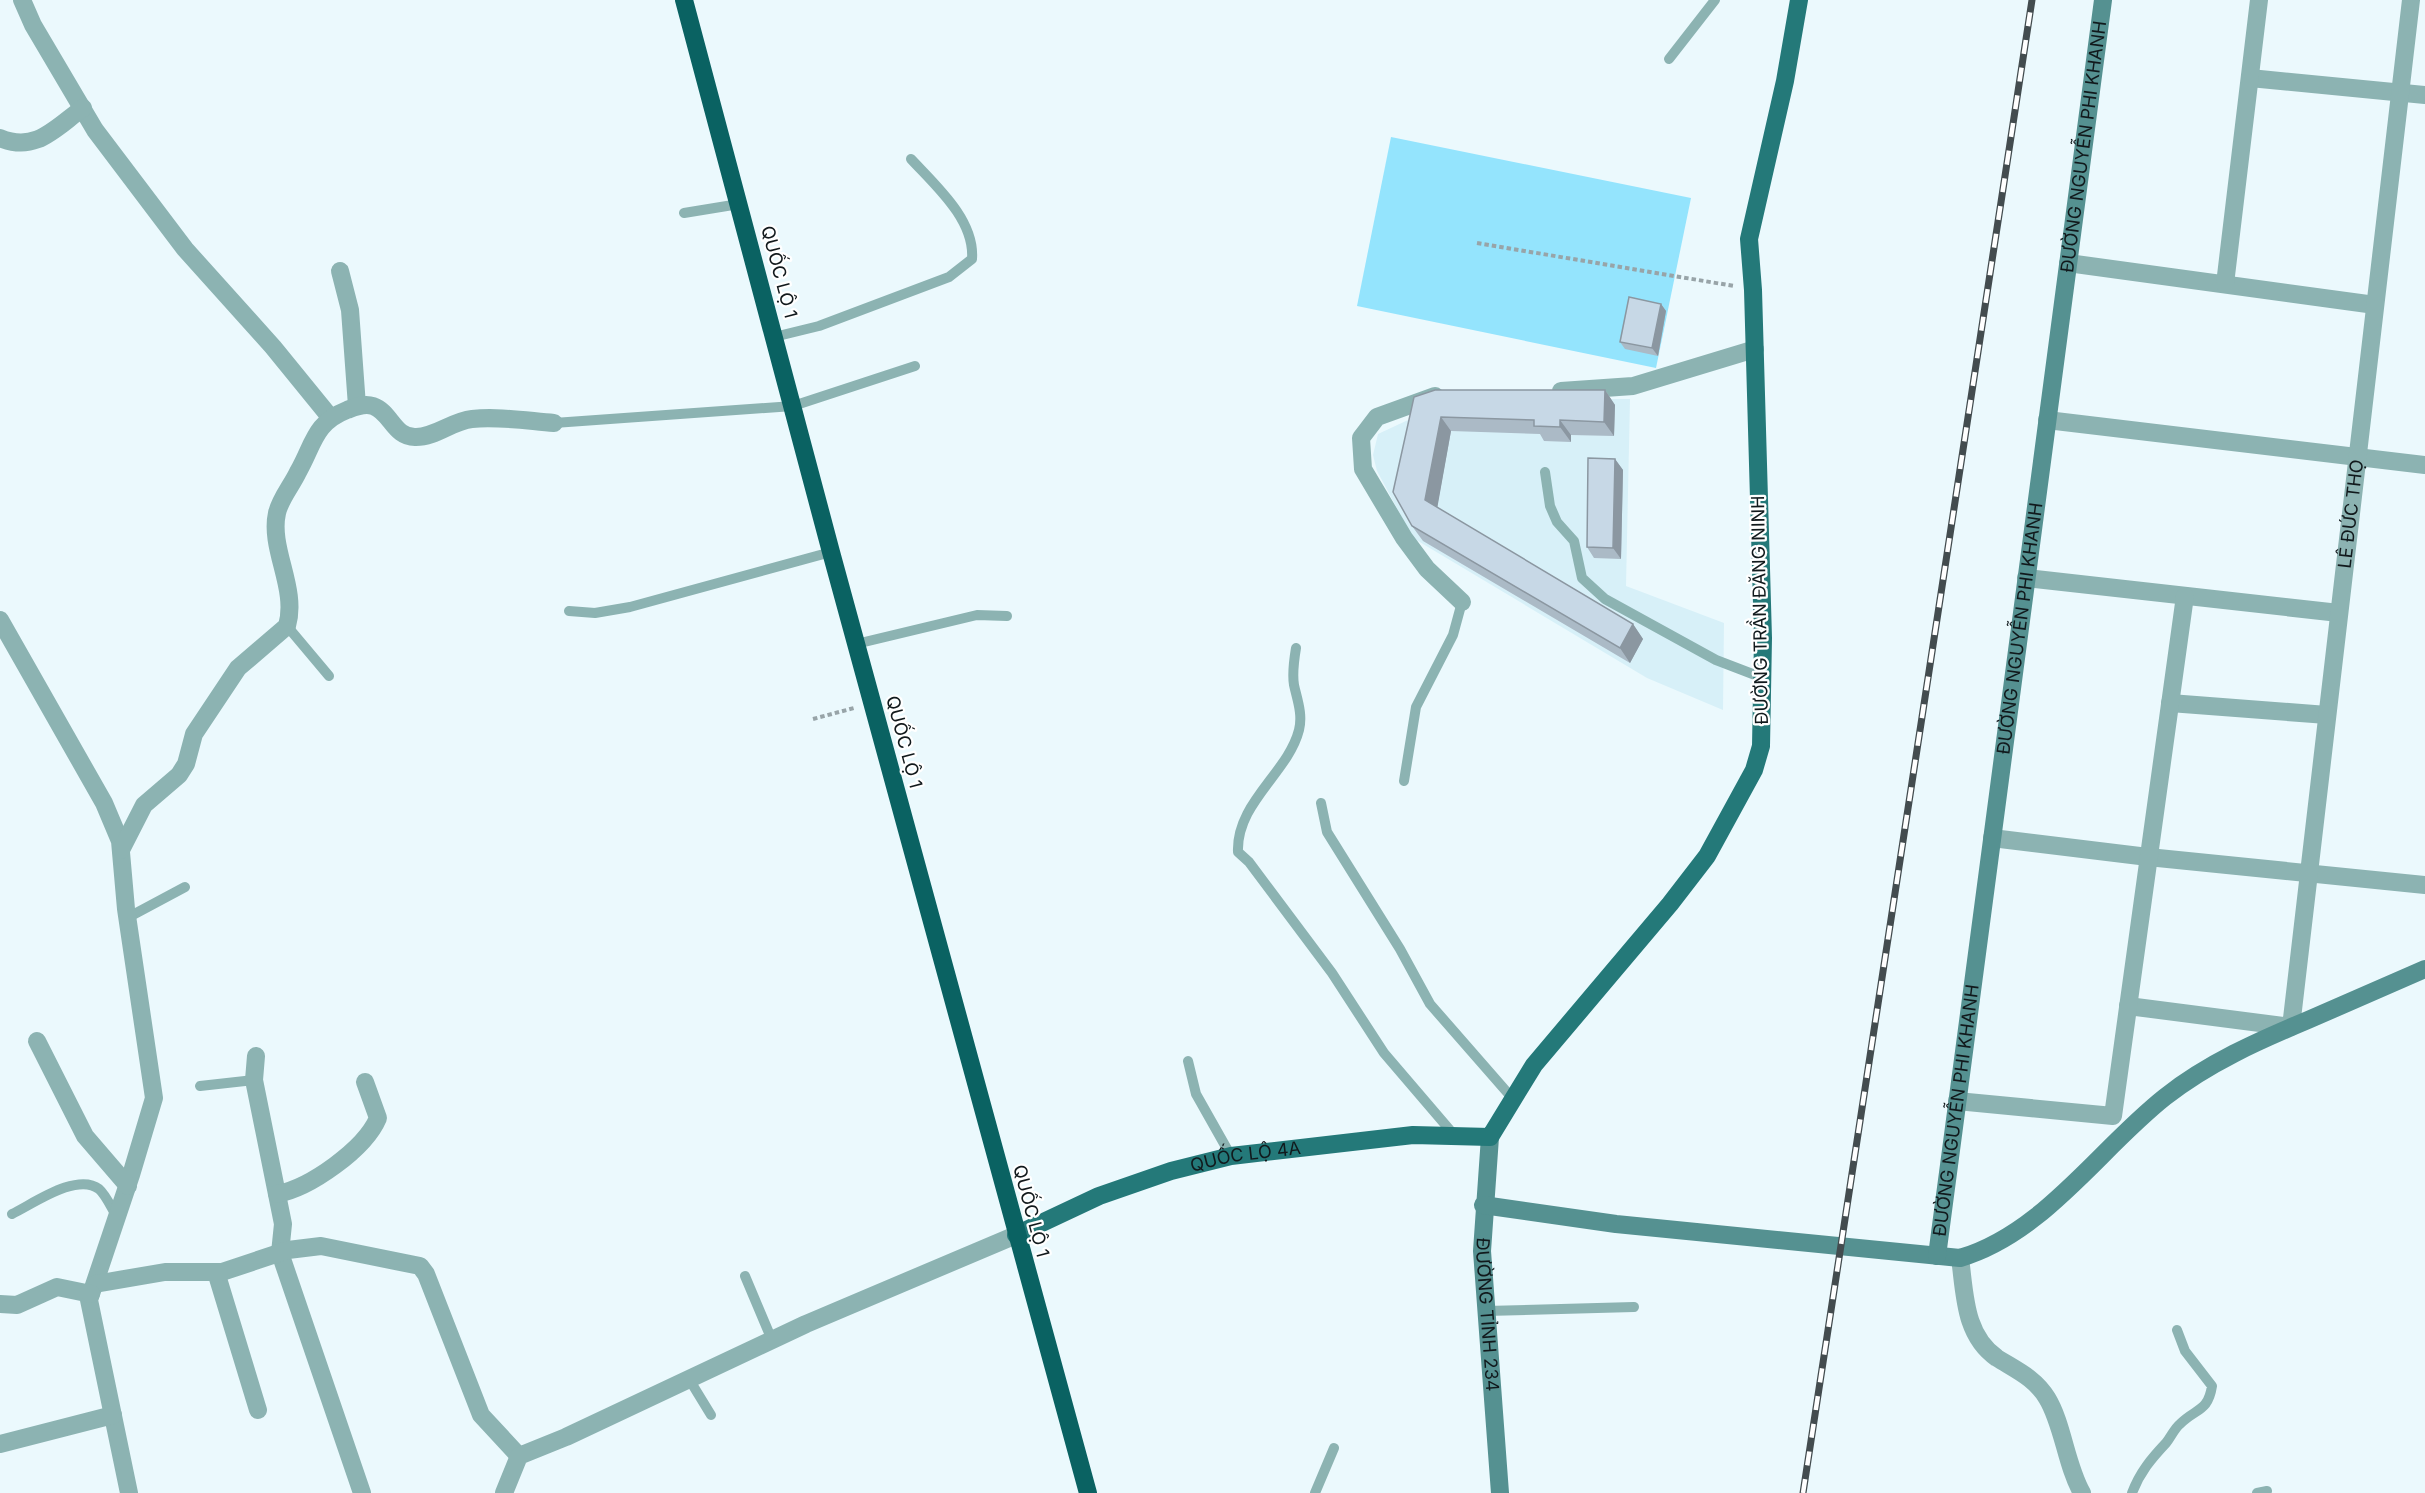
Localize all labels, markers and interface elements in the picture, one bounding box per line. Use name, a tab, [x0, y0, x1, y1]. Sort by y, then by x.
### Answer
street label: ĐƯỜNG NGUYỄN PHI KHANH	[2056, 19, 2110, 274]
street label: QUỐC LỘ 1	[757, 222, 806, 320]
street label: LÊ ĐỨC THỌ	[2334, 458, 2367, 569]
street label: ĐƯỜNG TRẦN ĐĂNG NINH	[1743, 495, 1772, 725]
street label: ĐƯỜNG NGUYỄN PHI KHANH	[1992, 501, 2046, 756]
street label: QUỐC LỘ 1	[882, 692, 931, 790]
street label: ĐƯỜNG NGUYỄN PHI KHANH	[1929, 983, 1983, 1237]
street label: QUỐC LỘ 4A	[1188, 1137, 1302, 1176]
street label: QUỐC LỘ 1	[1009, 1161, 1058, 1259]
street label: ĐƯỜNG TỈNH 234	[1472, 1237, 1503, 1392]

